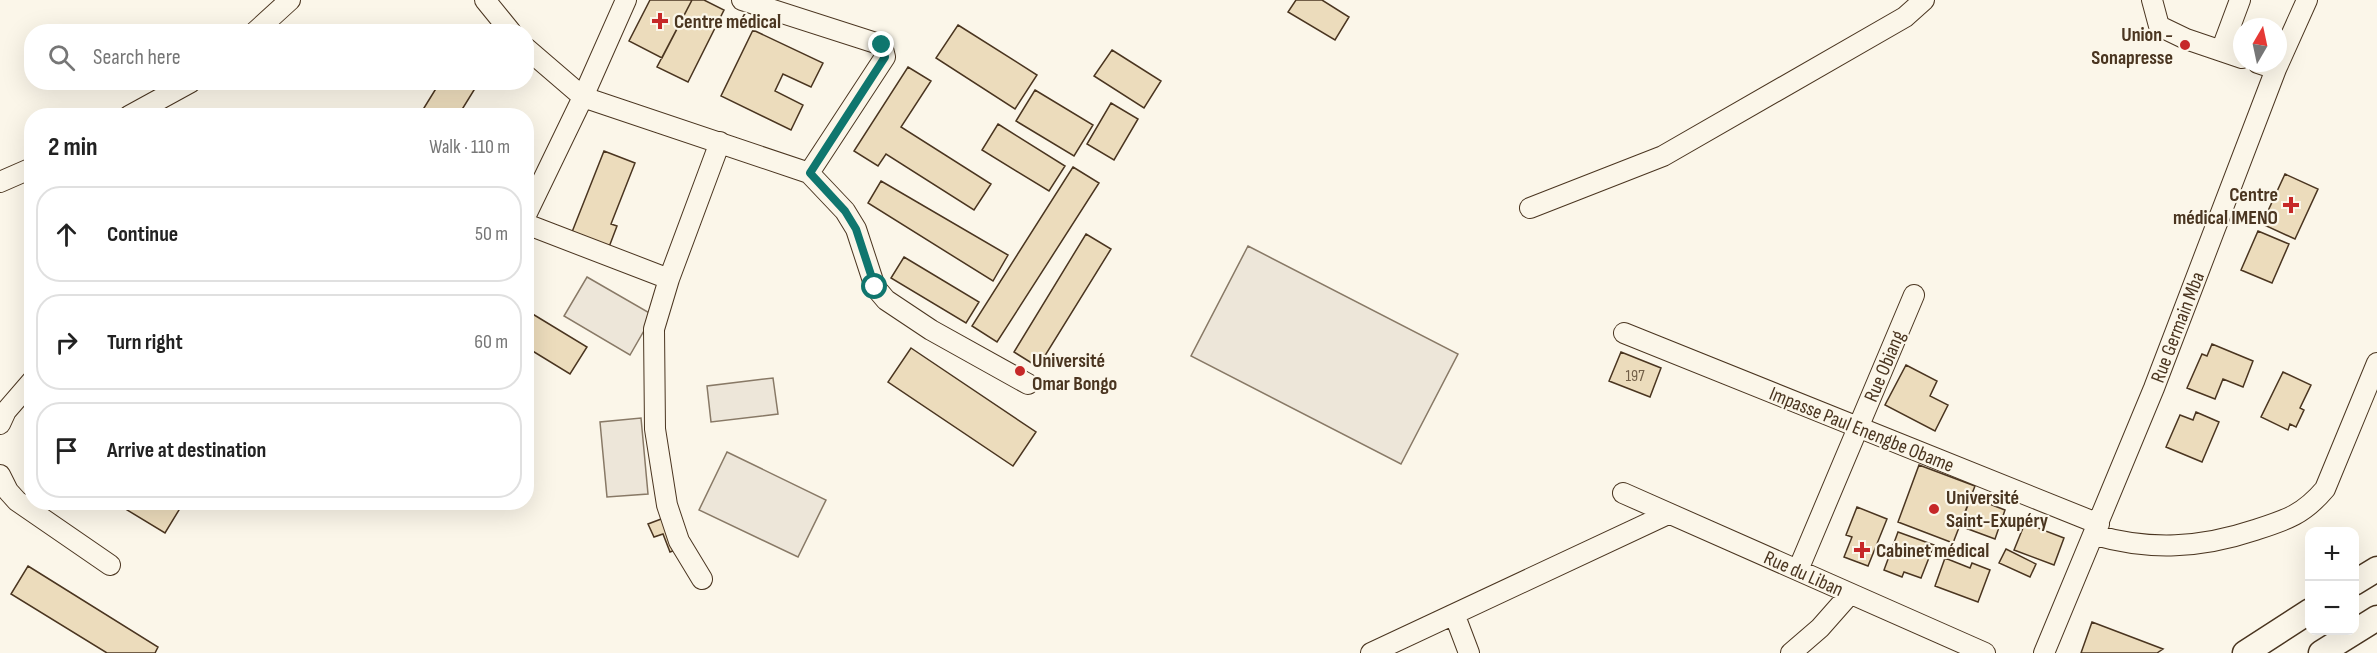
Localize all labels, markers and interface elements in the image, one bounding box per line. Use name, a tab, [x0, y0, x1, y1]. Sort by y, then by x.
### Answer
place label: Centre médical	[674, 10, 781, 34]
marker: Centre médical	[651, 12, 669, 30]
north arrow	[2233, 18, 2287, 72]
place label: Union - Sonapresse	[2091, 23, 2173, 70]
search box	[24, 24, 534, 90]
route end	[868, 31, 894, 57]
marker: Union - Sonapresse	[2178, 38, 2192, 52]
icon: search	[45, 41, 78, 74]
text: Search here	[93, 44, 180, 71]
text: 2 min	[48, 132, 98, 163]
text: Walk · 110 m	[429, 135, 510, 159]
place label: Centre médical IMENO	[2173, 183, 2278, 230]
marker: Centre médical IMENO	[2282, 196, 2300, 214]
icon: ahead	[50, 218, 83, 251]
text: Continue	[107, 221, 178, 248]
text: 50 m	[475, 222, 508, 246]
street label: Rue Germain Mba	[2146, 269, 2210, 386]
route start	[861, 273, 887, 299]
icon: right	[50, 326, 83, 359]
street label: Rue Obiang	[1859, 327, 1911, 406]
text: Turn right	[107, 329, 183, 356]
text: 60 m	[474, 330, 508, 354]
place label: Université Omar Bongo	[1032, 349, 1117, 396]
marker: Université Omar Bongo	[1013, 364, 1027, 378]
house number: 197	[1625, 367, 1645, 386]
street label: Impasse Paul Enengbe Obame	[1766, 382, 1957, 478]
icon: arrive	[50, 434, 83, 467]
text: Arrive at destination	[107, 437, 266, 464]
place label: Université Saint-Exupéry	[1946, 486, 2049, 533]
marker: Université Saint-Exupéry	[1927, 502, 1941, 516]
map controls	[2305, 527, 2359, 635]
button: +	[2305, 527, 2359, 581]
place label: Cabinet médical	[1876, 539, 1989, 563]
marker: Cabinet médical	[1853, 541, 1871, 559]
street label: Rue du Liban	[1760, 546, 1847, 602]
button: −	[2305, 581, 2359, 635]

